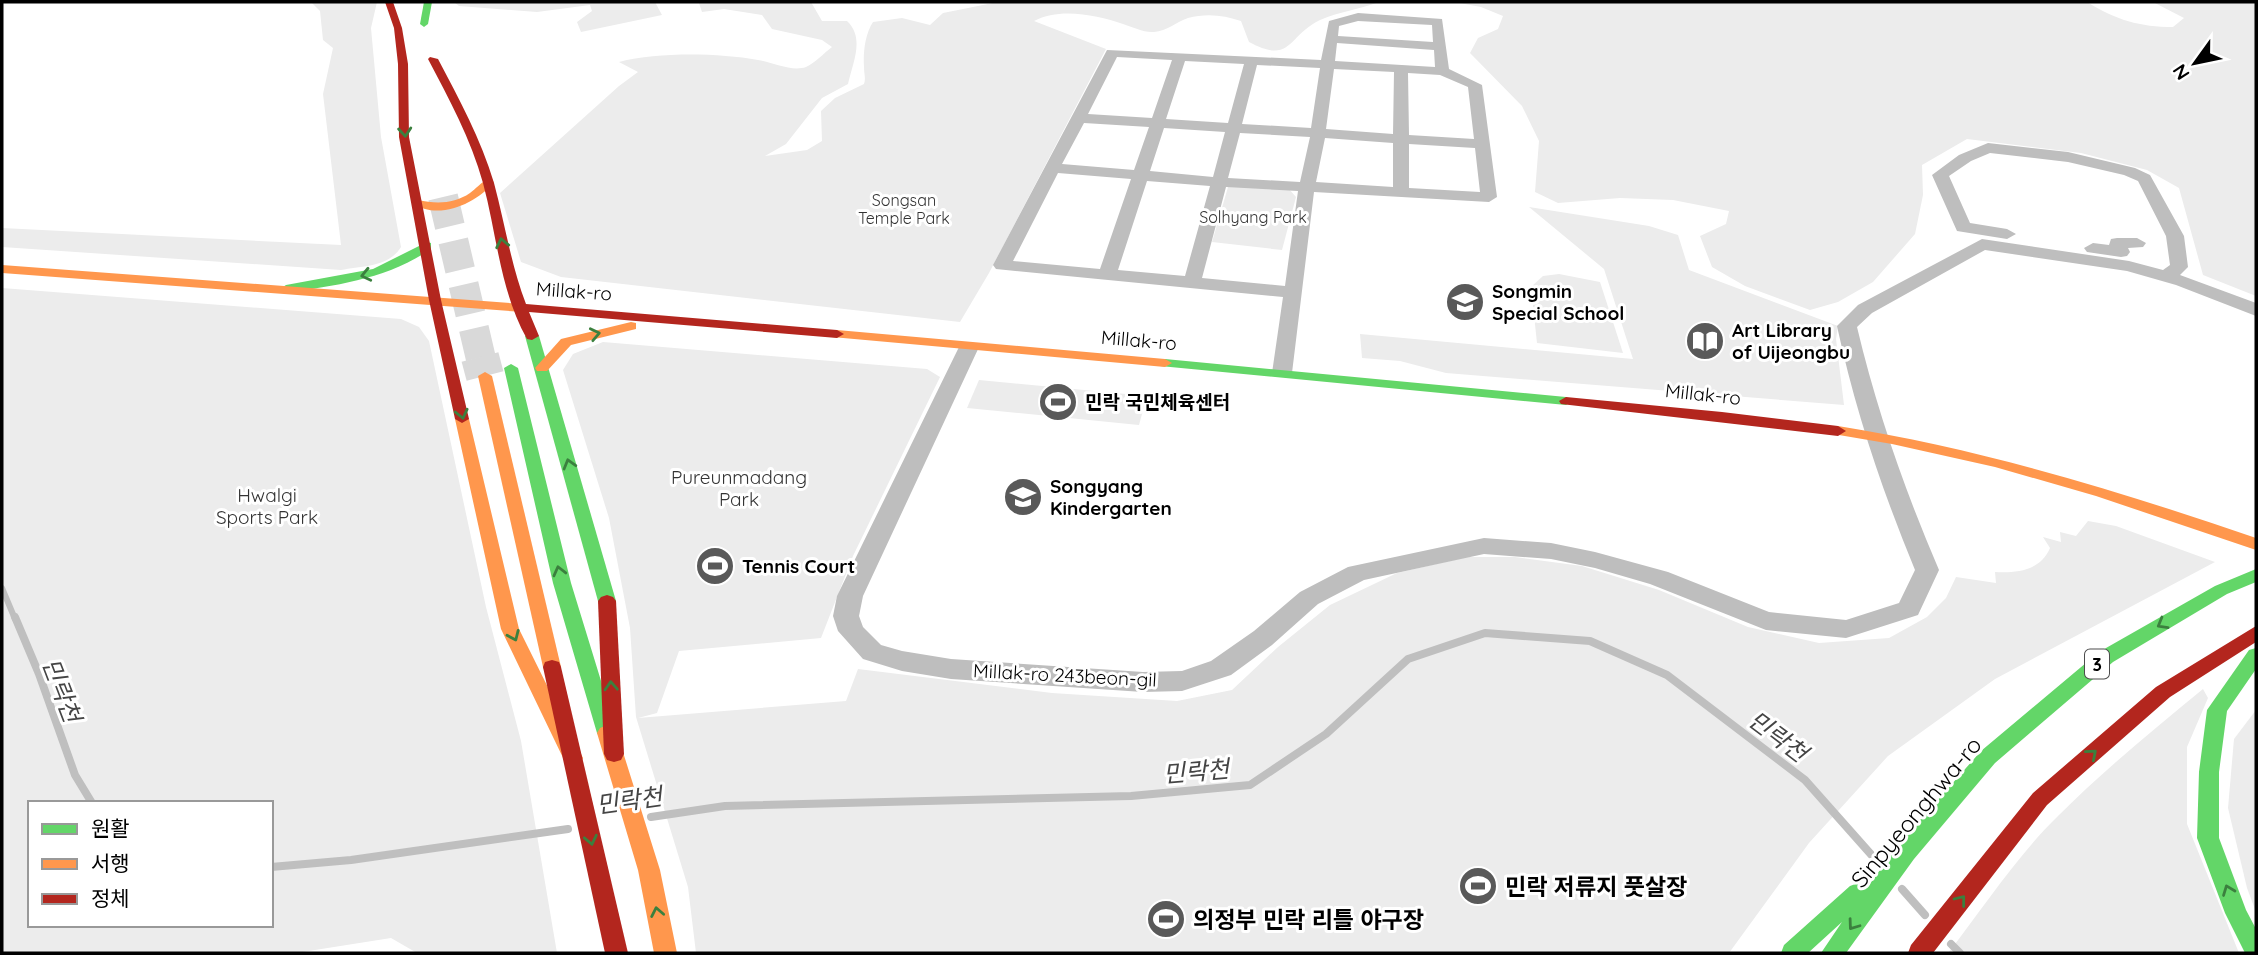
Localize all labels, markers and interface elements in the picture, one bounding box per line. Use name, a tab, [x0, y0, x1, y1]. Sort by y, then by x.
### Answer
north arrow	[2160, 28, 2230, 98]
text: N	[2167, 60, 2195, 85]
one-way arrow	[397, 127, 412, 138]
park label: Songsan Temple Park	[858, 190, 950, 228]
park label: Solhyang Park	[1199, 207, 1307, 227]
one-way arrow	[495, 237, 510, 249]
one-way arrow	[360, 266, 372, 281]
street label: Millak-ro	[535, 276, 613, 306]
place label: Songmin Special School	[1492, 279, 1624, 325]
school or university icon: Songmin Special School	[1444, 281, 1486, 323]
place label: Art Library of Uijeongbu	[1732, 318, 1850, 364]
library icon: Art Library of Uijeongbu	[1684, 320, 1726, 362]
street label: Millak-ro	[1100, 325, 1178, 355]
one-way arrow	[589, 328, 601, 343]
street label: Millak-ro	[1664, 378, 1742, 410]
sports icon: 민락 국민체육센터	[1037, 381, 1079, 423]
place label: 민락 국민체육센터	[1085, 390, 1230, 414]
one-way arrow	[453, 408, 468, 420]
one-way arrow	[563, 458, 577, 470]
park label: Pureunmadang Park	[671, 465, 807, 511]
place label: Songyang Kindergarten	[1050, 474, 1172, 520]
school or university icon: Songyang Kindergarten	[1002, 476, 1044, 518]
park label: Hwalgi Sports Park	[216, 483, 318, 529]
sports icon: Tennis Court	[694, 545, 736, 587]
place label: Tennis Court	[742, 554, 855, 578]
one-way arrow	[553, 566, 568, 578]
one-way arrow	[2156, 616, 2169, 629]
one-way arrow	[506, 628, 520, 641]
road number: 3	[2085, 650, 2109, 678]
water label: 민락천	[36, 654, 89, 729]
street label: Millak-ro 243beon-gil	[973, 658, 1157, 692]
one-way arrow	[604, 680, 619, 691]
water label: 민락천	[1743, 704, 1816, 770]
street label: Sinpyeonghwa-ro	[1844, 731, 1988, 893]
one-way arrow	[2084, 750, 2097, 762]
water label: 민락천	[1162, 753, 1233, 789]
water label: 민락천	[594, 780, 667, 819]
legend	[28, 801, 273, 927]
text: 원활	[91, 815, 130, 841]
one-way arrow	[583, 834, 597, 846]
text: 서행	[91, 850, 130, 876]
sports icon: 민락 저류지 풋살장	[1457, 865, 1499, 907]
place label: 민락 저류지 풋살장	[1505, 872, 1687, 901]
text: 정체	[91, 885, 130, 911]
one-way arrow	[2222, 885, 2236, 897]
one-way arrow	[1953, 895, 1965, 908]
sports icon: 의정부 민락 리틀 야구장	[1145, 898, 1187, 940]
place label: 의정부 민락 리틀 야구장	[1193, 905, 1424, 934]
one-way arrow	[651, 906, 666, 918]
one-way arrow	[1849, 917, 1861, 930]

